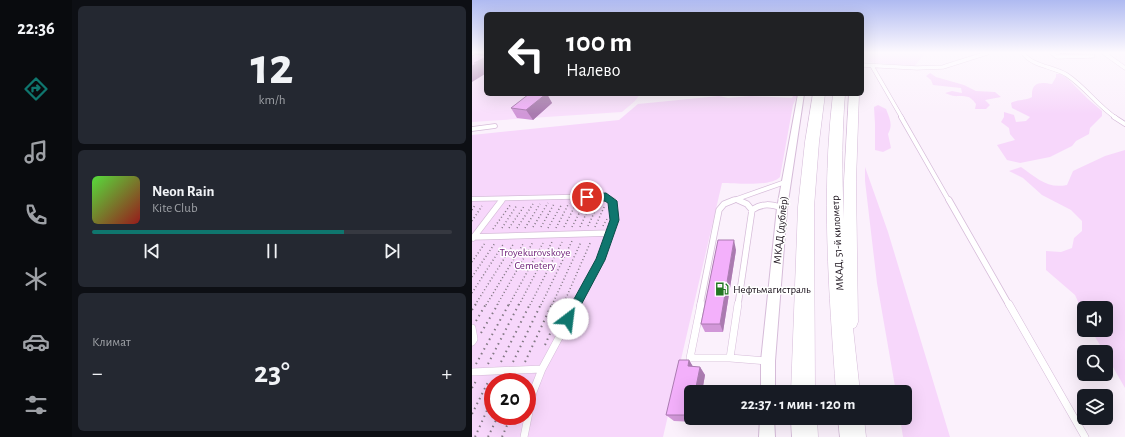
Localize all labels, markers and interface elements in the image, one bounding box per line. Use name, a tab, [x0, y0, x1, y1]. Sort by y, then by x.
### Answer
text: 22:36	[17, 20, 55, 38]
icon: left	[500, 28, 552, 80]
text: 100 m	[566, 29, 632, 57]
text: 12	[250, 41, 294, 93]
text: Налево	[566, 62, 620, 80]
icon: directions	[22, 75, 50, 103]
text: km/h	[259, 94, 285, 107]
icon: music	[22, 138, 50, 166]
pin	[570, 180, 604, 214]
text: Neon Rain	[152, 184, 214, 199]
icon: arrive	[576, 186, 598, 208]
street label: МКАД (дублёр)	[771, 195, 790, 265]
street label: МКАД, 51-й километр	[829, 195, 845, 291]
icon: phone	[22, 201, 50, 229]
text: Kite Club	[152, 202, 198, 215]
icon: previous	[141, 240, 163, 262]
icon: pause	[261, 240, 283, 262]
icon: next	[381, 240, 403, 262]
park label: Troyekurovskoye Cemetery	[500, 247, 570, 271]
icon: climate	[22, 265, 50, 293]
fuel station icon: Нефтьмагистраль	[714, 281, 730, 297]
place label: Нефтьмагистраль	[733, 284, 811, 295]
position arrow	[547, 298, 589, 340]
map controls	[1077, 301, 1113, 425]
button: sound	[1077, 301, 1113, 337]
icon: car	[22, 328, 50, 356]
text: Климат	[92, 336, 131, 349]
button: search	[1077, 345, 1113, 381]
text: 23°	[254, 358, 290, 388]
text: −	[92, 362, 103, 384]
text: +	[441, 362, 452, 384]
speed limit sign: 20	[484, 373, 536, 425]
button: layers	[1077, 389, 1113, 425]
icon: filters	[22, 391, 50, 419]
text: 22:37 · 1 мин · 120 m	[741, 397, 855, 412]

